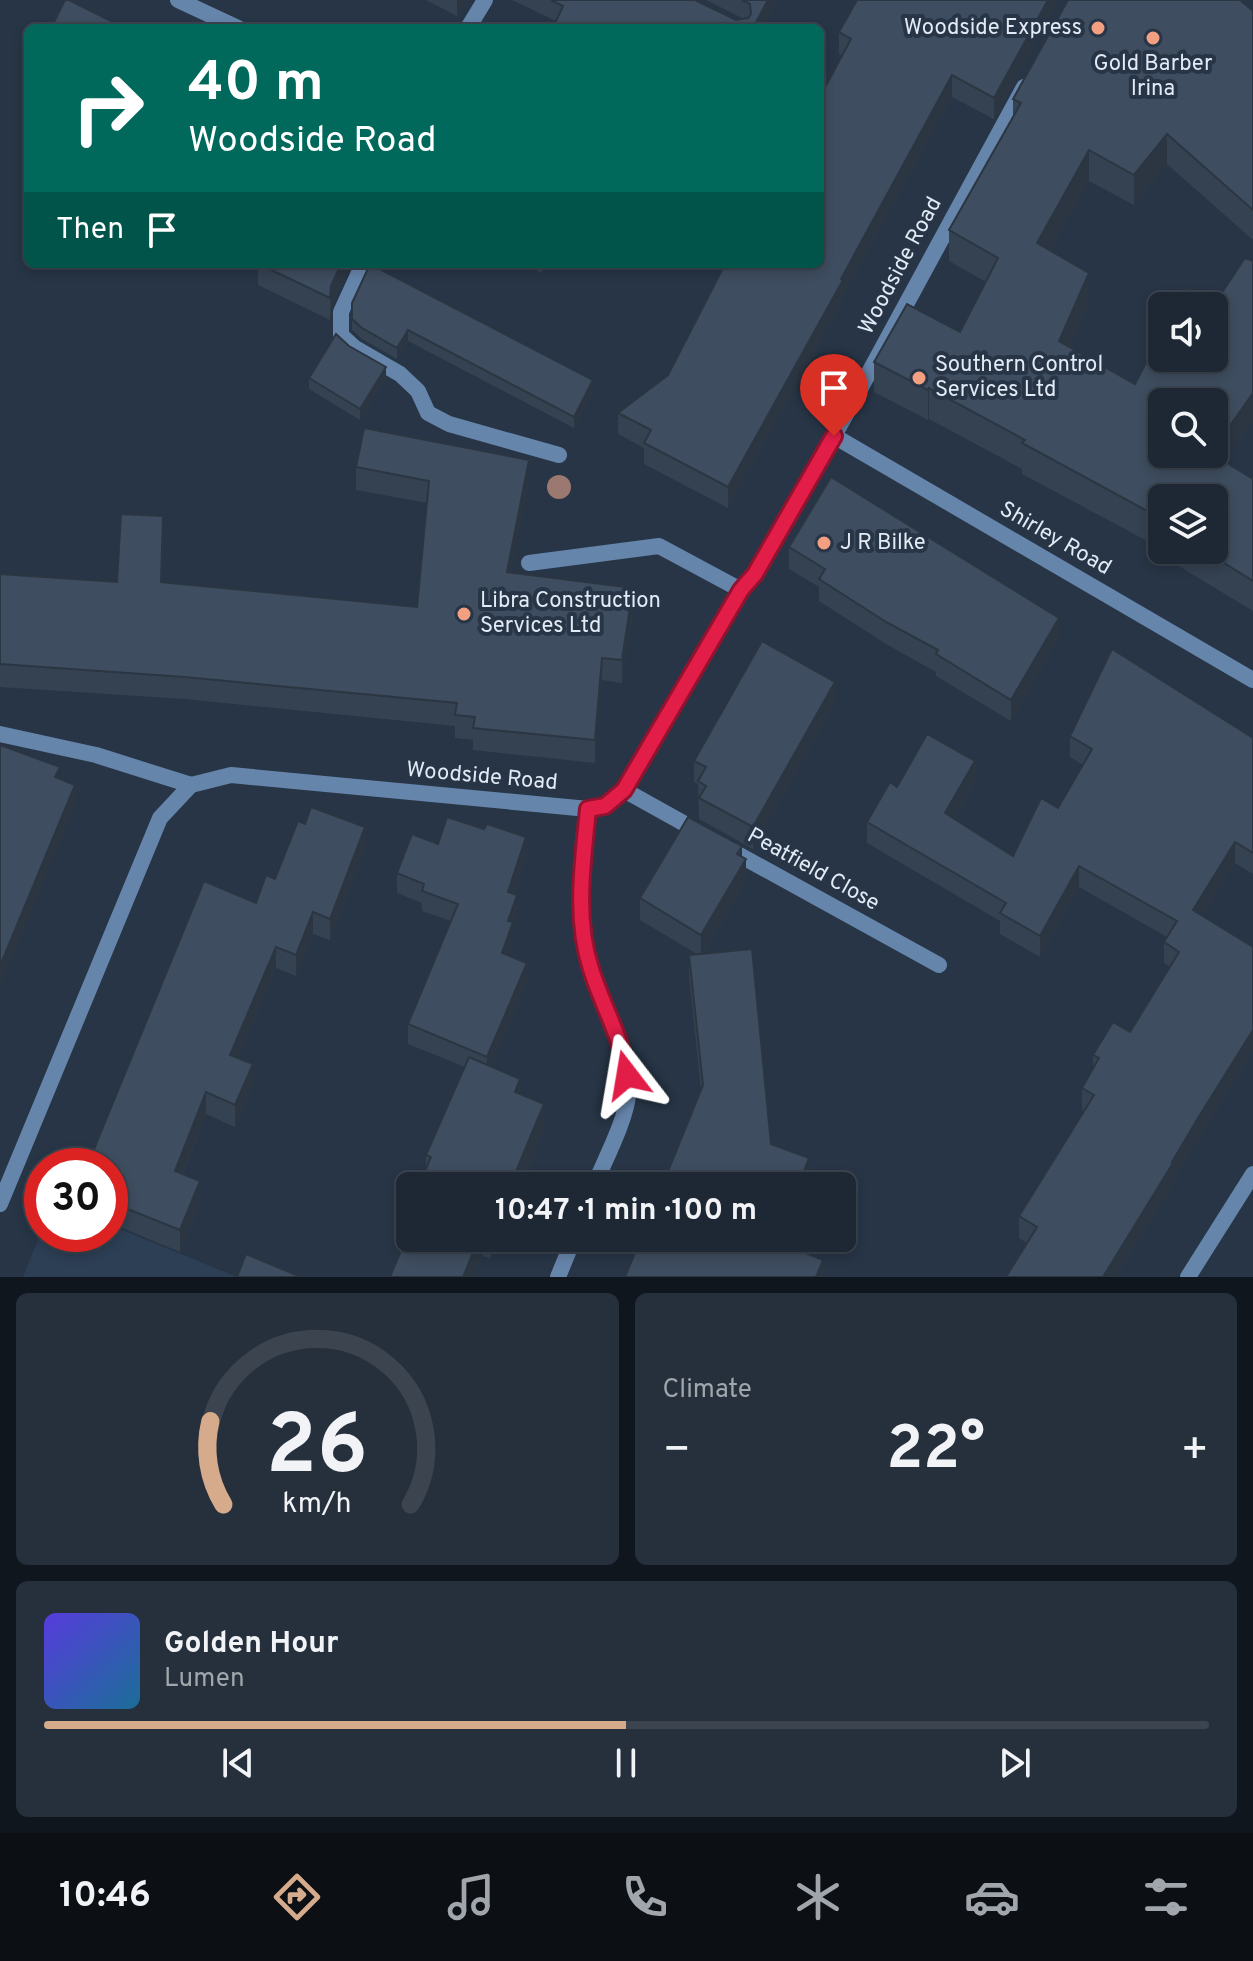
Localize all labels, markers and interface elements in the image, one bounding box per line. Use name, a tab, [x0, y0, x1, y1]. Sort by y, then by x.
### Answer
place label: Woodside Express	[904, 15, 1082, 42]
marker: Woodside Express	[1089, 19, 1107, 37]
marker: Gold Barber Irina	[1144, 29, 1162, 47]
text: 40 m	[188, 50, 324, 120]
place label: Gold Barber Irina	[1094, 51, 1213, 103]
icon: right	[56, 56, 160, 160]
text: Woodside Road	[188, 119, 437, 165]
street label: Woodside Road	[853, 193, 949, 339]
icon: arrive	[140, 208, 184, 252]
text: Then	[56, 212, 124, 249]
map controls	[1148, 292, 1228, 564]
button: sound	[1148, 292, 1228, 372]
place label: Southern Control Services Ltd	[935, 352, 1103, 404]
pin	[800, 354, 868, 436]
icon: arrive	[812, 366, 856, 410]
marker: Southern Control Services Ltd	[910, 369, 928, 387]
button: search	[1148, 388, 1228, 468]
button: layers	[1148, 484, 1228, 564]
street label: Shirley Road	[994, 496, 1116, 582]
place label: J R Bilke	[840, 530, 926, 557]
marker: J R Bilke	[815, 534, 833, 552]
place label: Libra Construction Services Ltd	[480, 588, 661, 640]
marker: Libra Construction Services Ltd	[455, 605, 473, 623]
street label: Woodside Road	[405, 757, 559, 797]
street label: Peatfield Close	[742, 823, 884, 917]
position arrow	[585, 1033, 669, 1117]
speed limit sign: 30	[24, 1148, 128, 1252]
text: 10:47 · 1 min · 100 m	[495, 1193, 757, 1230]
text: Climate	[663, 1374, 752, 1407]
text: 26	[266, 1398, 368, 1503]
text: 22°	[887, 1414, 985, 1490]
text: −	[663, 1424, 691, 1480]
text: +	[1181, 1424, 1209, 1480]
text: km/h	[283, 1487, 352, 1523]
text: Golden Hour	[164, 1626, 338, 1663]
text: Lumen	[164, 1663, 245, 1696]
icon: previous	[216, 1741, 260, 1785]
icon: pause	[604, 1741, 648, 1785]
icon: next	[993, 1741, 1037, 1785]
icon: directions	[269, 1869, 325, 1925]
icon: music	[443, 1869, 499, 1925]
icon: phone	[617, 1869, 673, 1925]
icon: climate	[790, 1869, 846, 1925]
icon: car	[964, 1869, 1020, 1925]
icon: filters	[1138, 1869, 1194, 1925]
text: 10:46	[59, 1874, 151, 1920]

